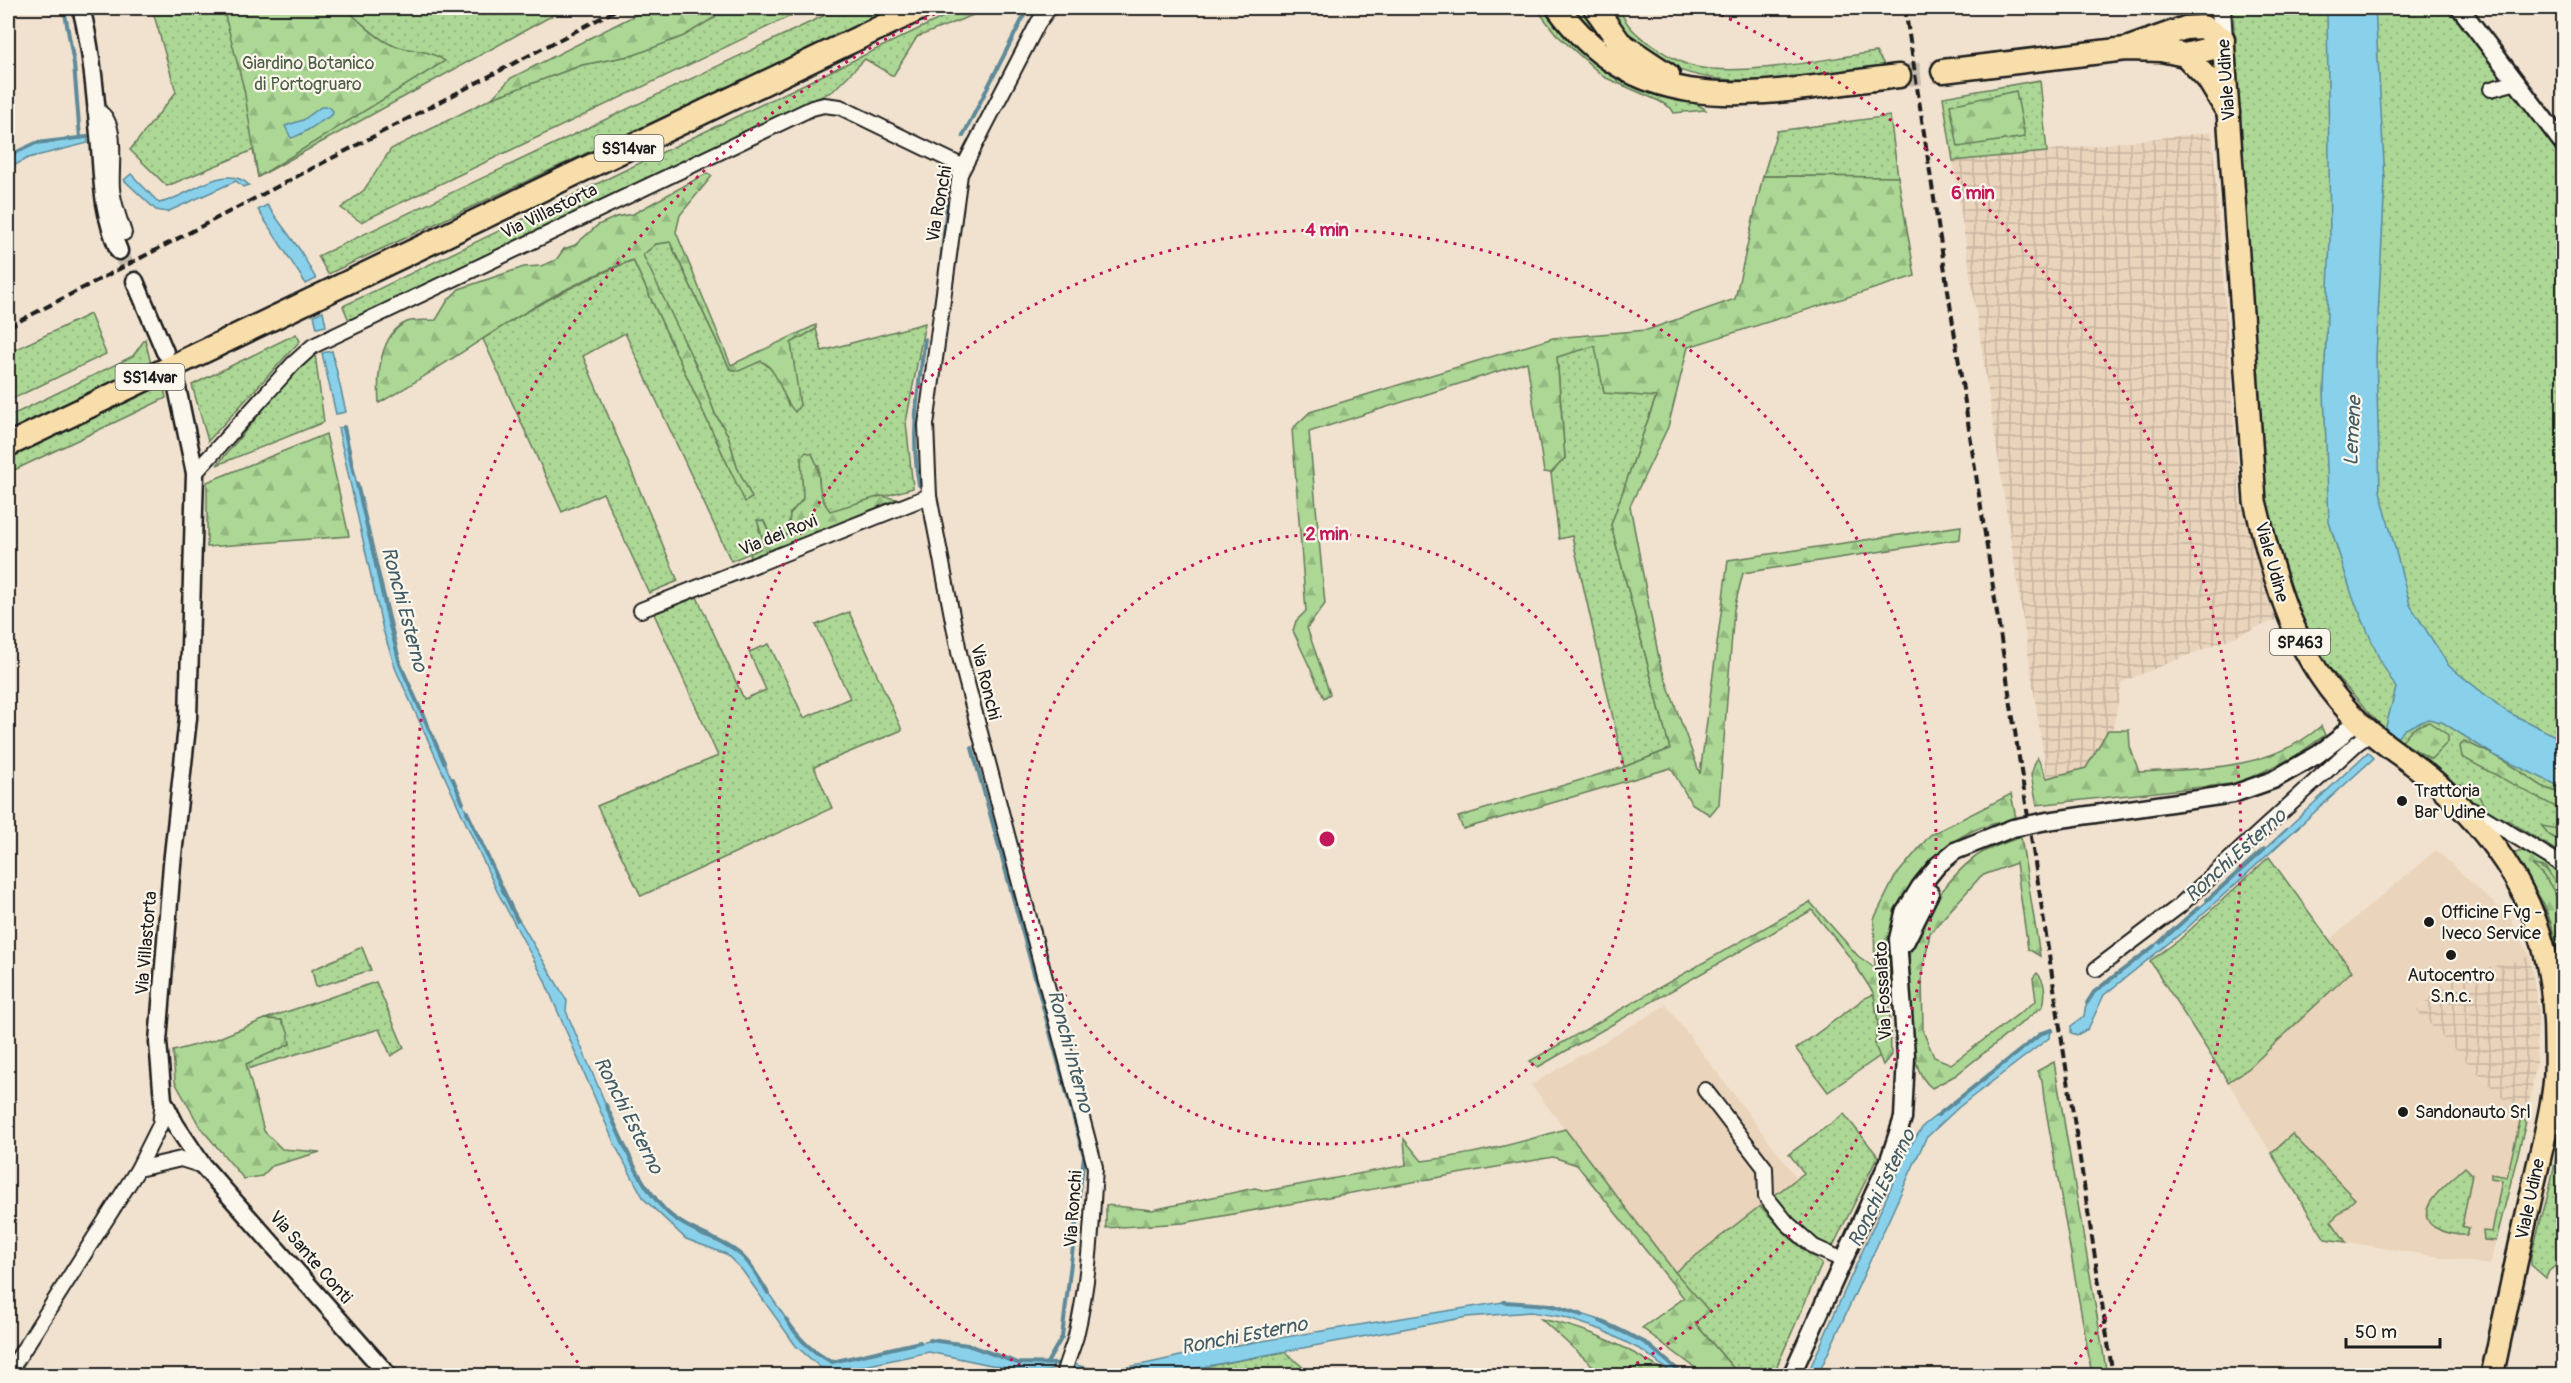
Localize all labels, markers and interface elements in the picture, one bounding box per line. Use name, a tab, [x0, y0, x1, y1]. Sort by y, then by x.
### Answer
street label: Viale Udine	[2212, 38, 2241, 122]
park label: Giardino Botanico di Portogruaro	[242, 52, 375, 96]
road number: SS14var	[594, 135, 664, 161]
street label: Via Ronchi	[921, 164, 958, 244]
street label: Via Villastorta	[497, 178, 601, 245]
text: 6 min	[1951, 182, 1995, 205]
text: 4 min	[1305, 219, 1349, 242]
road number: SS14var	[116, 364, 184, 390]
water label: Lemene	[2338, 394, 2367, 466]
street label: Via dei Rovi	[736, 509, 821, 562]
street label: Viale Udine	[2249, 519, 2294, 605]
text: 2 min	[1305, 523, 1349, 546]
water label: Ronchi Esterno	[376, 544, 433, 675]
road number: SP463	[2270, 629, 2330, 655]
street label: Via Ronchi	[965, 642, 1006, 722]
place label: Trattoria Bar Udine	[2414, 780, 2486, 824]
marker: Trattoria Bar Udine	[2395, 794, 2409, 808]
water label: Ronchi Esterno	[2179, 802, 2292, 907]
centre of rings	[1317, 829, 1337, 849]
street label: Via Villastorta	[131, 890, 162, 996]
place label: Officine Fvg - Iveco Service	[2441, 901, 2542, 945]
marker: Officine Fvg - Iveco Service	[2422, 915, 2436, 929]
street label: Via Fossalato	[1869, 940, 1898, 1041]
marker: Autocentro S.n.c.	[2444, 948, 2458, 962]
place label: Autocentro S.n.c.	[2407, 964, 2495, 1008]
water label: Ronchi Interno	[1042, 987, 1099, 1116]
water label: Ronchi Esterno	[588, 1053, 669, 1179]
place label: Sandonauto Srl	[2415, 1101, 2531, 1124]
marker: Sandonauto Srl	[2396, 1105, 2410, 1119]
water label: Ronchi Esterno	[1842, 1124, 1921, 1251]
street label: Viale Udine	[2511, 1156, 2550, 1242]
street label: Via Ronchi	[1059, 1170, 1088, 1248]
street label: Via Sante Conti	[264, 1206, 357, 1309]
water label: Ronchi Esterno	[1179, 1311, 1311, 1360]
scale bar	[2346, 1311, 2440, 1349]
text: 50 m	[2355, 1321, 2397, 1344]

